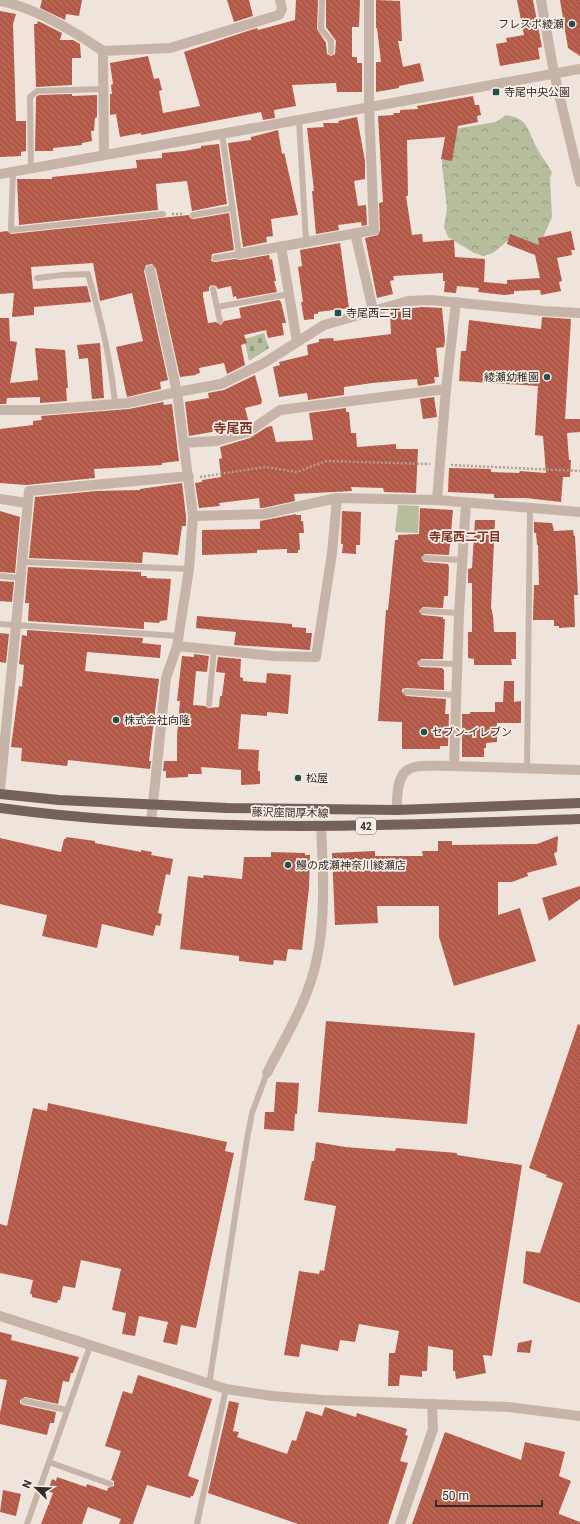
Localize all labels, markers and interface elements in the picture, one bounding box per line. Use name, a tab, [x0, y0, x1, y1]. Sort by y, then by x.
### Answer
place label: フレスポ綾瀬	[498, 18, 564, 31]
marker: フレスポ綾瀬	[567, 19, 577, 29]
place label: 寺尾中央公園	[504, 86, 570, 99]
marker: 寺尾中央公園	[491, 87, 501, 97]
place label: 寺尾西二丁目	[346, 307, 412, 320]
marker: 寺尾西二丁目	[333, 308, 343, 318]
place label: 綾瀬幼稚園	[484, 371, 539, 384]
marker: 綾瀬幼稚園	[542, 372, 552, 382]
district label: 寺尾西	[213, 421, 253, 436]
district label: 寺尾西二丁目	[429, 530, 501, 544]
place label: 株式会社向隆	[124, 714, 190, 727]
marker: 株式会社向隆	[111, 715, 121, 725]
place label: セブン-イレブン	[432, 726, 512, 739]
marker: セブン-イレブン	[419, 727, 429, 737]
place label: 松屋	[306, 772, 328, 785]
marker: 松屋	[293, 773, 303, 783]
street label: 藤沢座間厚木線	[251, 806, 329, 820]
road number: 42	[356, 818, 376, 834]
place label: 鰻の成瀬神奈川綾瀬店	[296, 859, 406, 872]
marker: 鰻の成瀬神奈川綾瀬店	[283, 860, 293, 870]
north arrow	[16, 1468, 56, 1508]
text: N	[20, 1478, 35, 1490]
scale bar	[436, 1482, 542, 1508]
text: 50 m	[442, 1489, 469, 1503]

